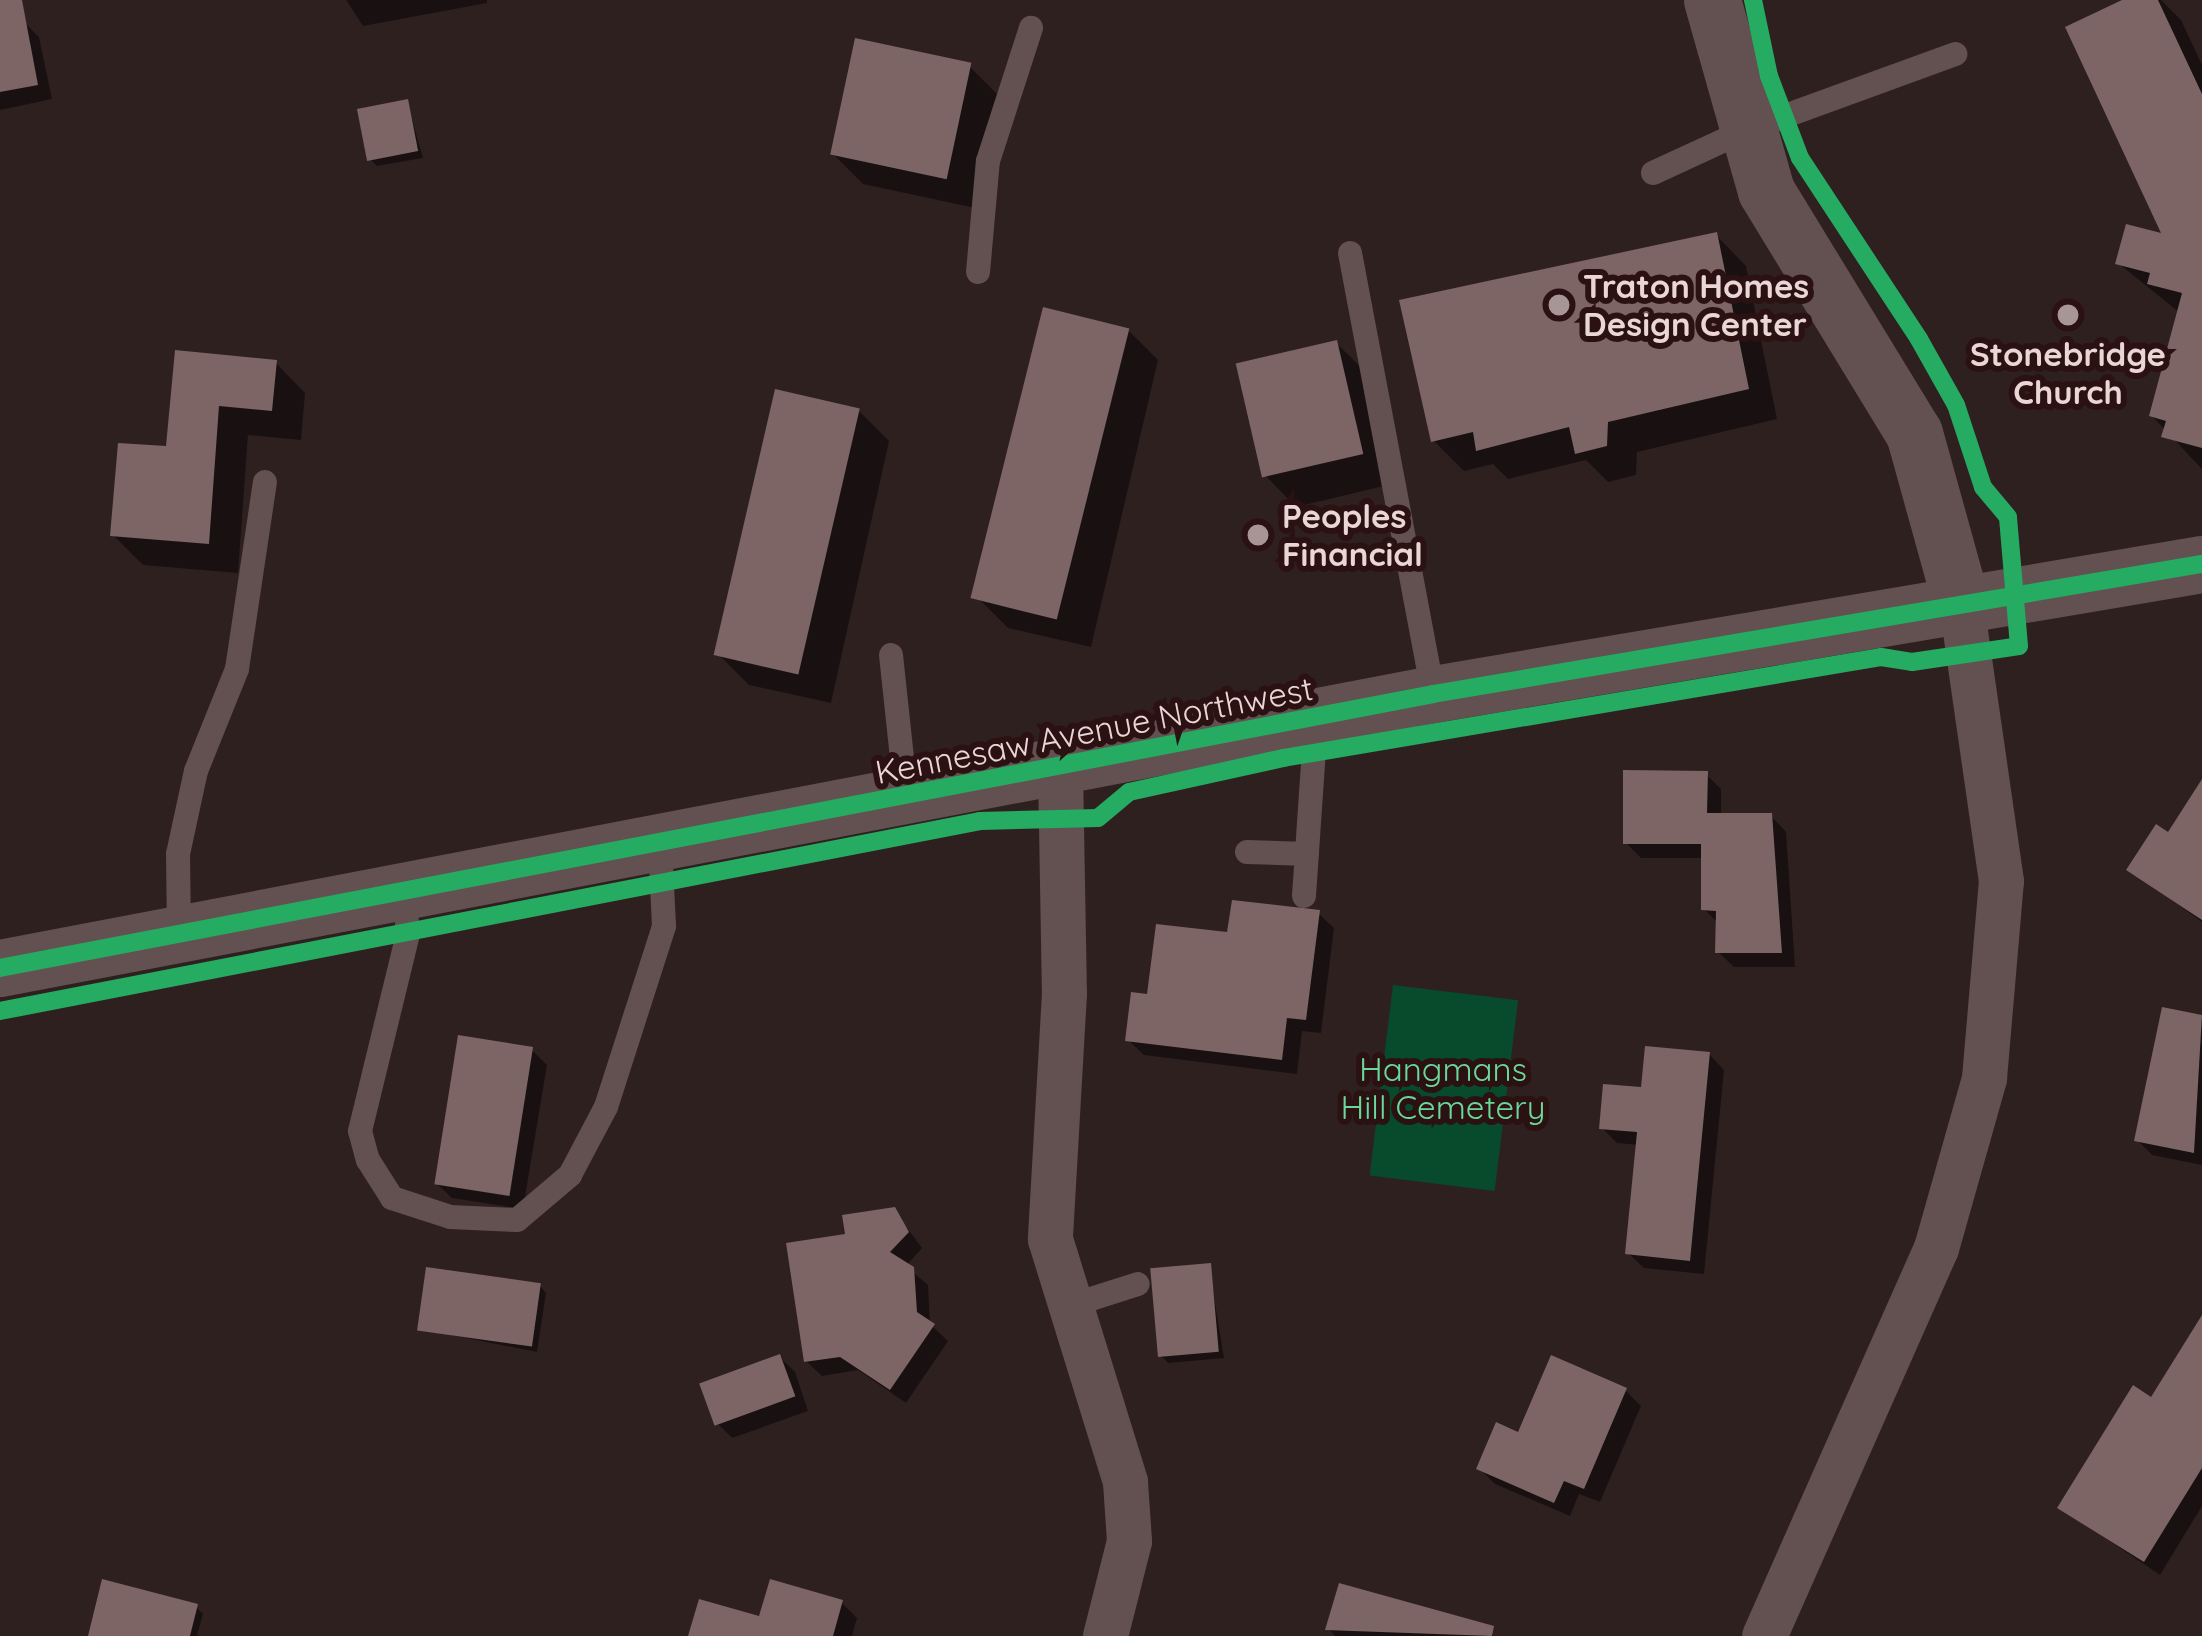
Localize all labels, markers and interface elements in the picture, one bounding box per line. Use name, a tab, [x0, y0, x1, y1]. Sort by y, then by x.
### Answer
place label: Traton Homes Design Center	[1583, 266, 1809, 344]
marker: Traton Homes Design Center	[1546, 292, 1572, 318]
marker: Stonebridge Church	[2055, 302, 2081, 328]
place label: Stonebridge Church	[1970, 334, 2166, 412]
place label: Peoples Financial	[1282, 496, 1423, 574]
marker: Peoples Financial	[1245, 522, 1271, 548]
street label: Kennesaw Avenue Northwest	[872, 668, 1316, 792]
park label: Hangmans Hill Cemetery	[1340, 1049, 1546, 1127]

